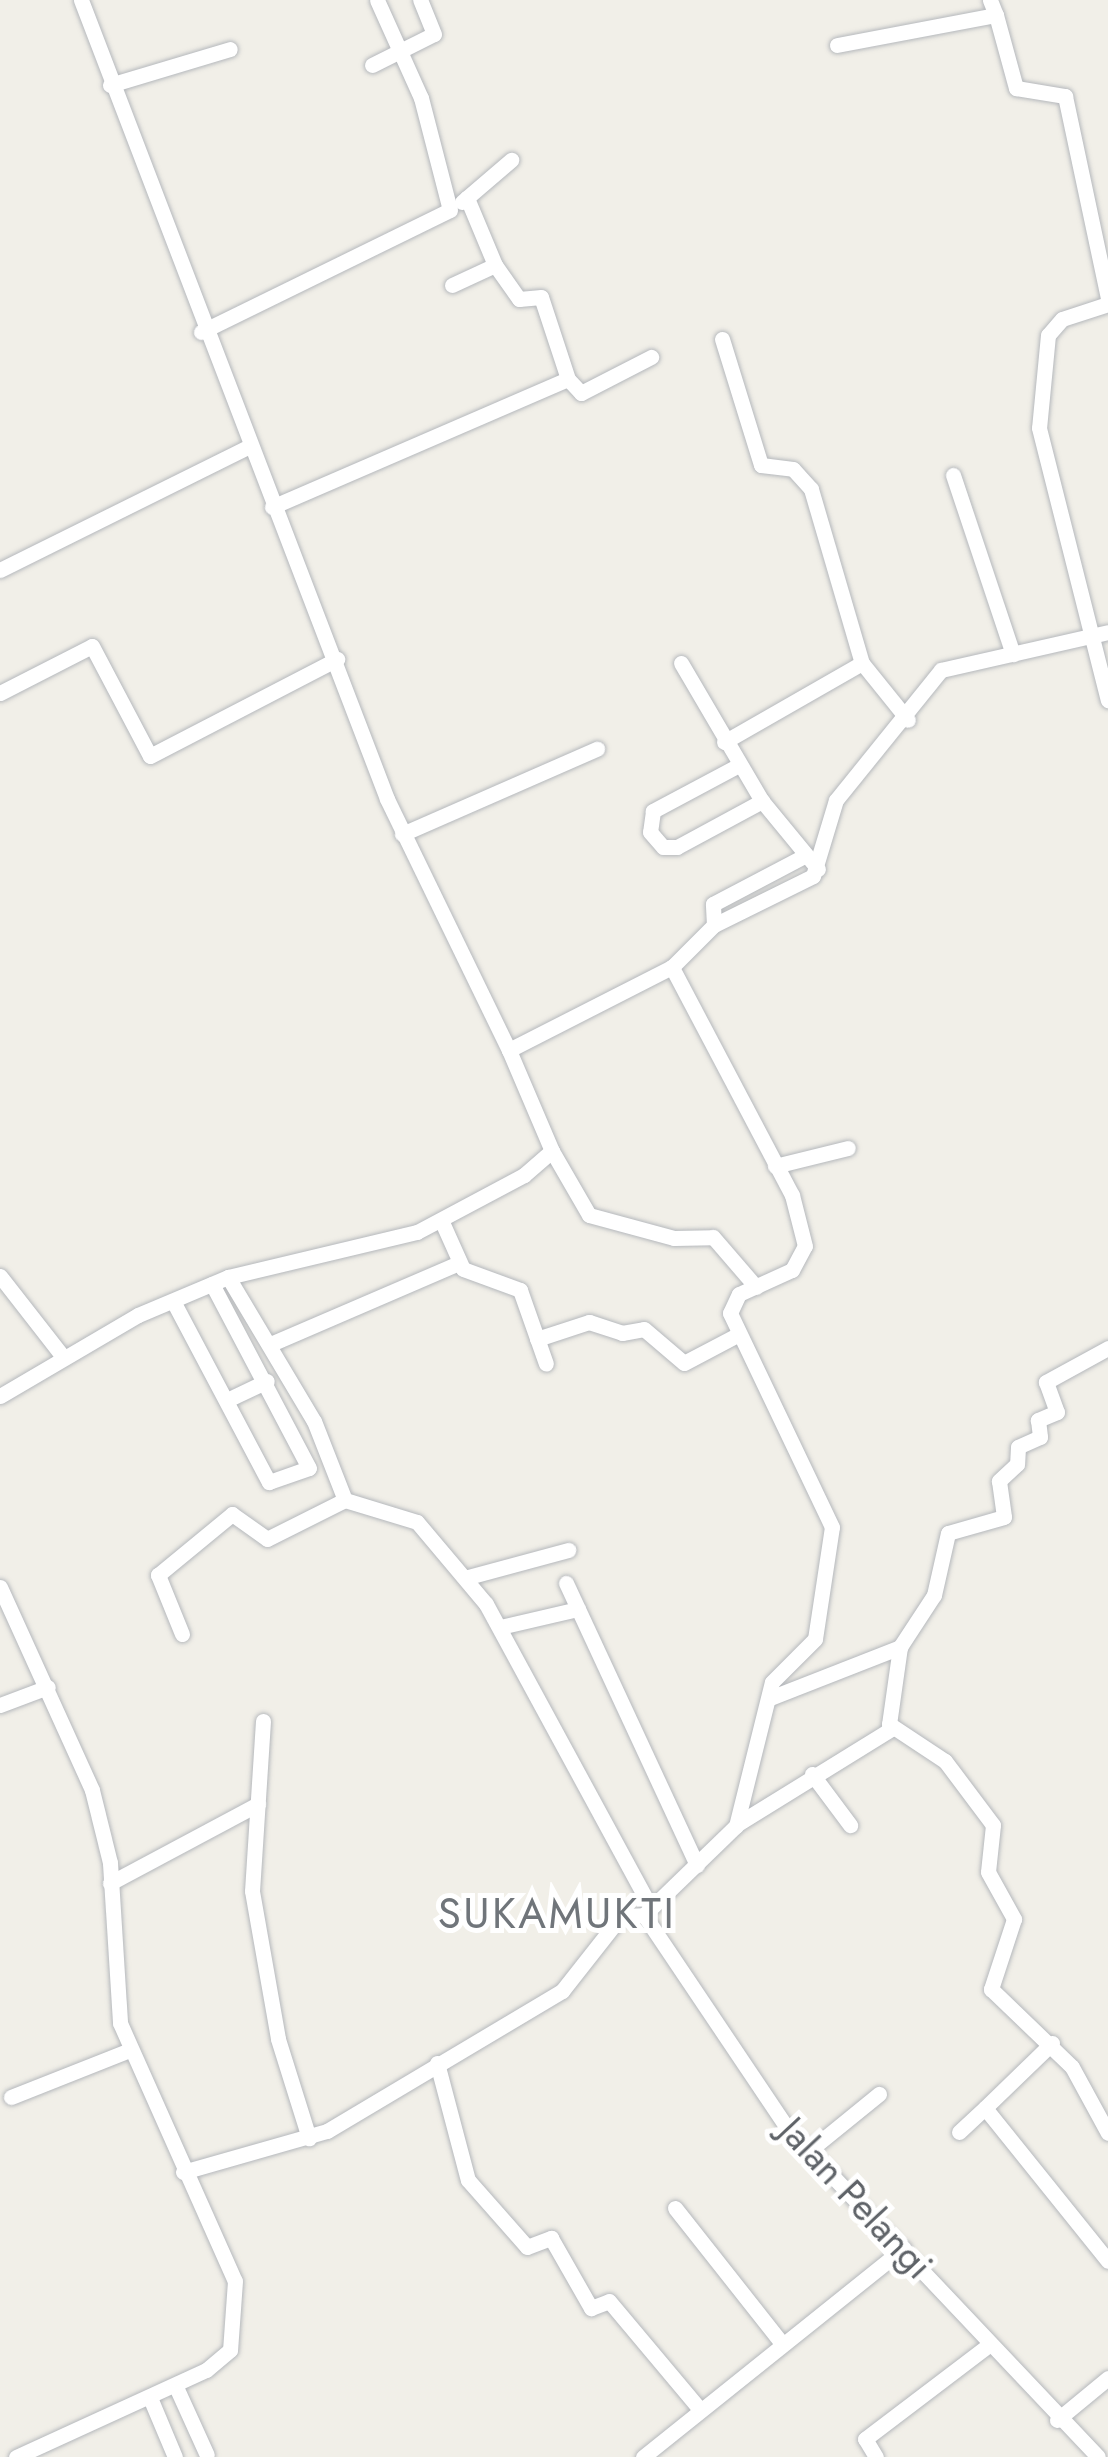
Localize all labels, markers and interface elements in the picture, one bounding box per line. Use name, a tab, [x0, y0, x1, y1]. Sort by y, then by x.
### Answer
district label: SUKAMUKTI	[438, 1889, 676, 1939]
street label: Jalan Pelangi	[770, 2108, 942, 2288]

